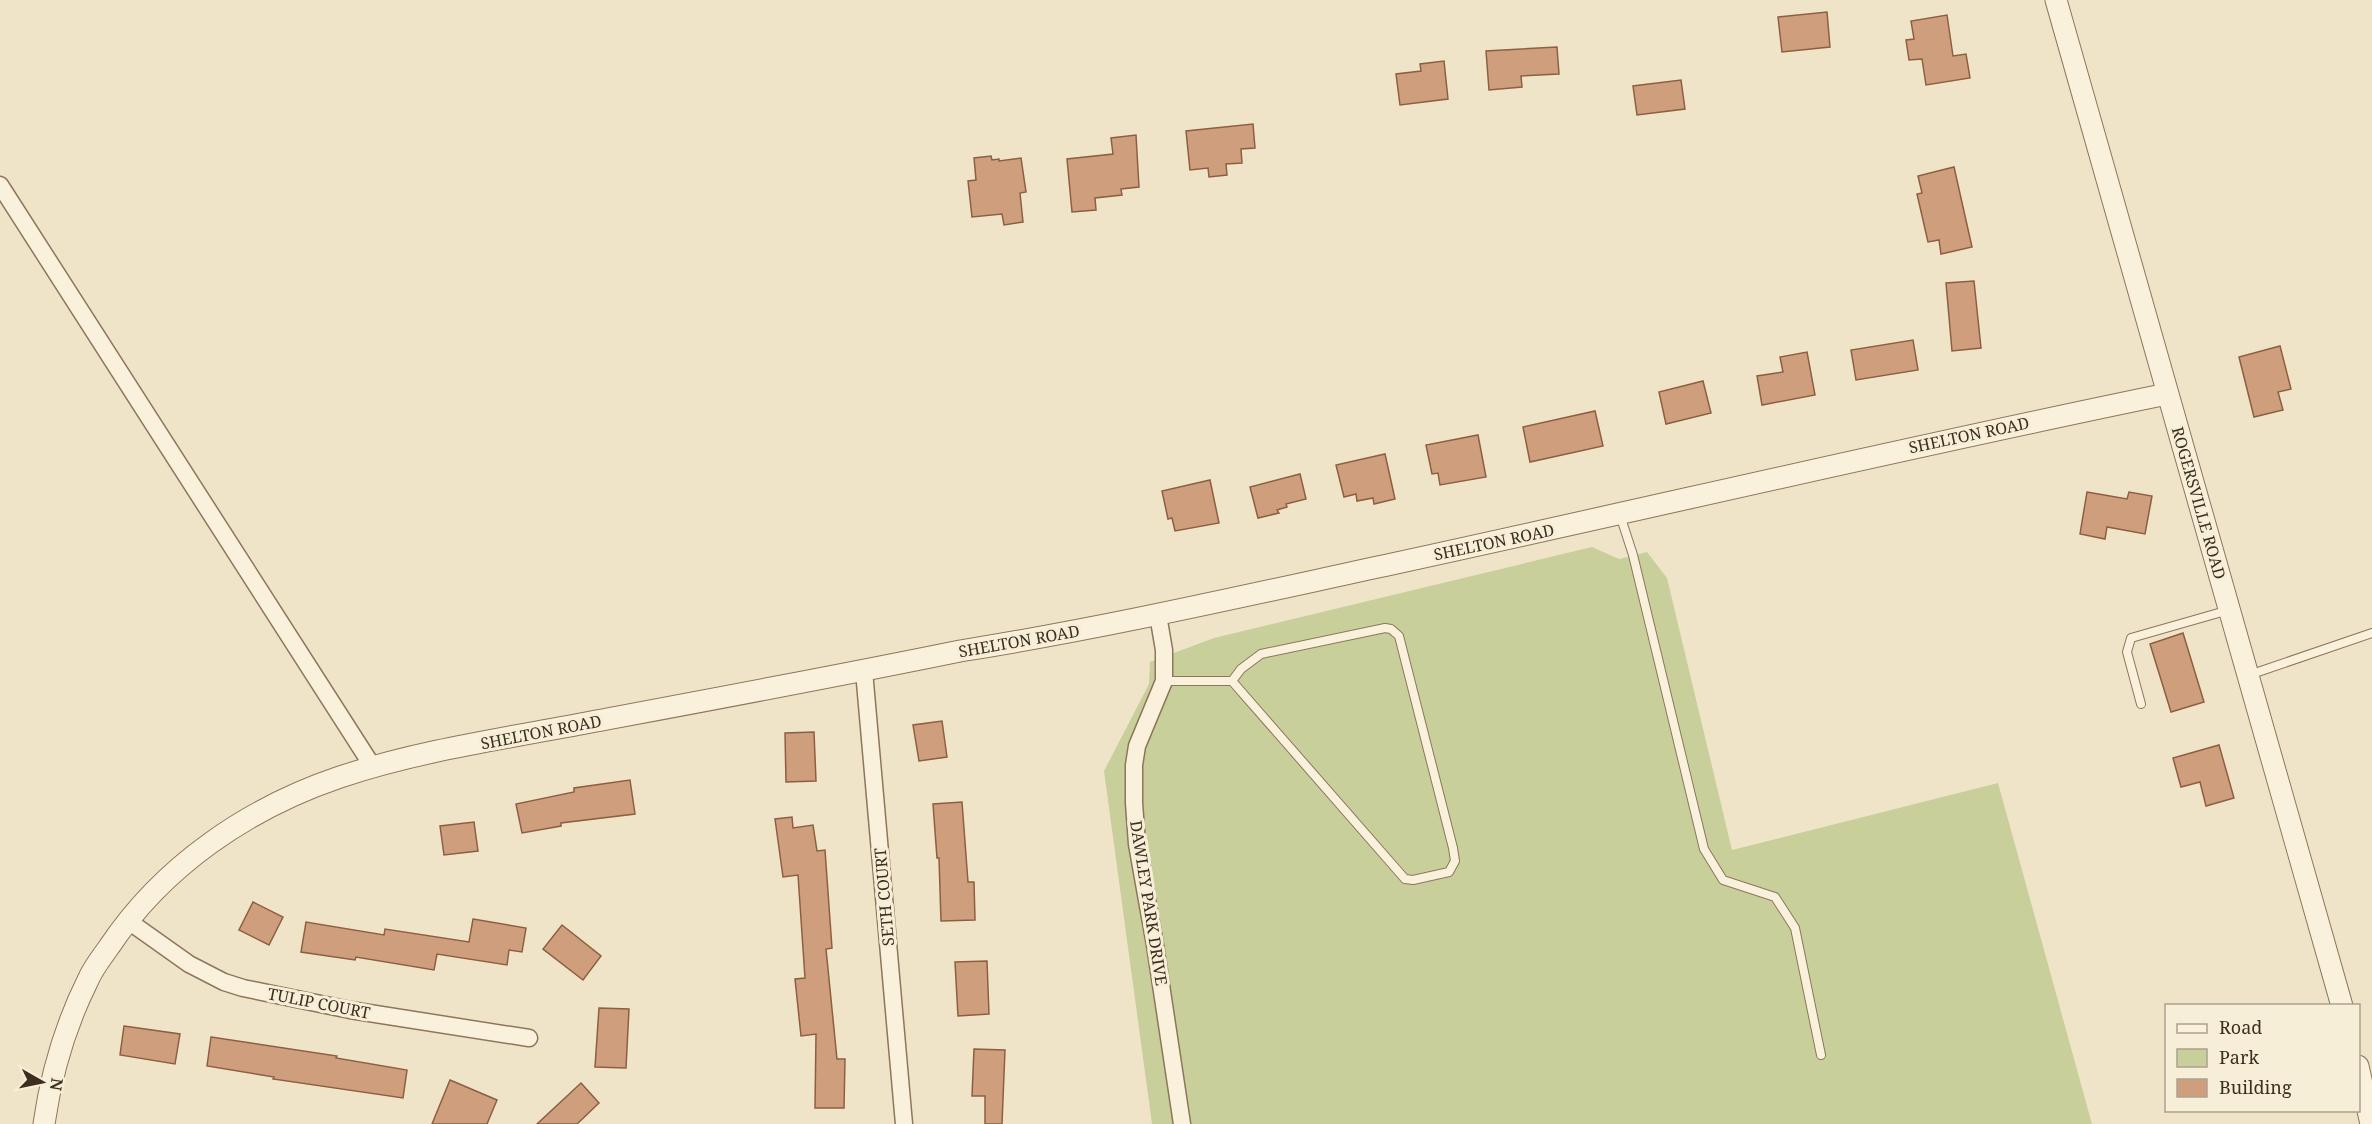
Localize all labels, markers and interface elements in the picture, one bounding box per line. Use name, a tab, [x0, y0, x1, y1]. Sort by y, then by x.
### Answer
street label: SHELTON ROAD	[1907, 411, 2031, 459]
street label: ROGERSVILLE ROAD	[2167, 424, 2231, 582]
street label: SHELTON ROAD	[1432, 518, 1556, 566]
street label: SHELTON ROAD	[957, 620, 1081, 662]
street label: SHELTON ROAD	[479, 710, 603, 754]
street label: DAWLEY PARK DRIVE	[1125, 819, 1173, 987]
street label: SETH COURT	[869, 847, 899, 947]
street label: TULIP COURT	[266, 982, 372, 1024]
legend	[2165, 1004, 2360, 1112]
text: Road	[2219, 1015, 2262, 1039]
text: Park	[2219, 1045, 2259, 1069]
north arrow	[12, 1052, 72, 1112]
text: Building	[2219, 1075, 2292, 1099]
text: N	[45, 1076, 69, 1093]

